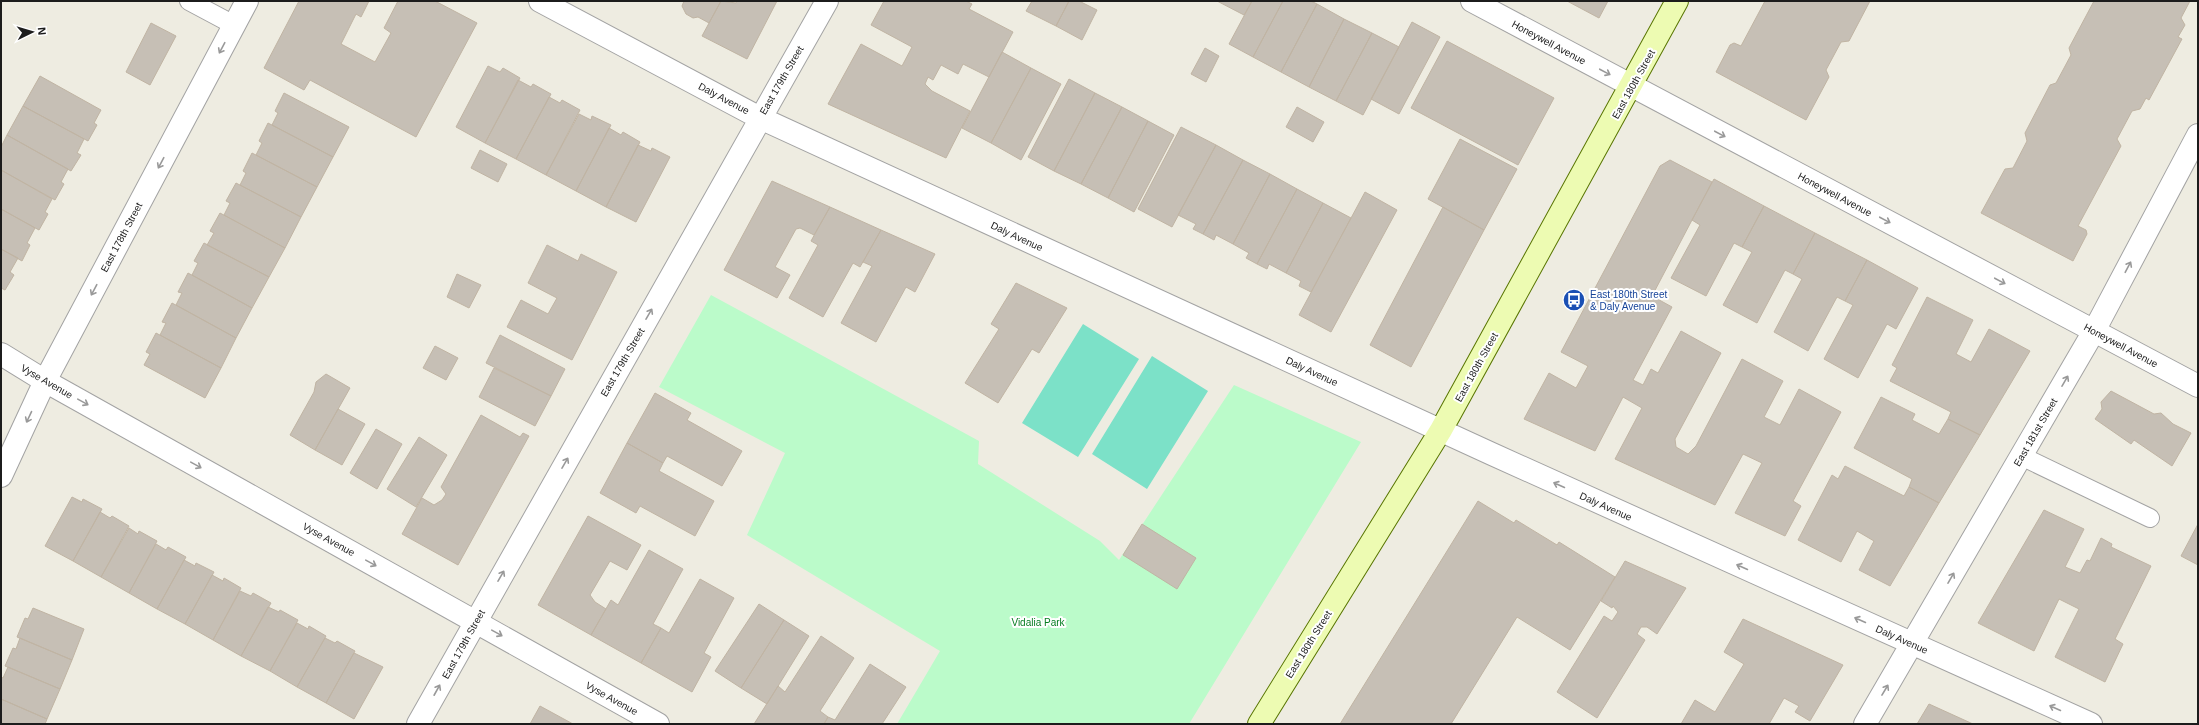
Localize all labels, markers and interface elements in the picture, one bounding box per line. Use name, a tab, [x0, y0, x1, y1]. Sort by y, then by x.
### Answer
north arrow	[12, 12, 52, 52]
street label: Honeywell Avenue	[1510, 18, 1588, 67]
text: N	[36, 27, 48, 36]
one-way arrow	[218, 42, 225, 54]
street label: East 179th Street	[757, 44, 806, 116]
street label: East 180th Street	[1610, 48, 1657, 121]
one-way arrow	[1599, 69, 1611, 77]
street label: Daly Avenue	[696, 80, 751, 117]
one-way arrow	[1714, 130, 1726, 138]
one-way arrow	[157, 157, 164, 169]
street label: Honeywell Avenue	[1796, 170, 1874, 219]
street label: East 178th Street	[98, 200, 145, 274]
one-way arrow	[1879, 217, 1891, 225]
street label: Daly Avenue	[989, 220, 1045, 253]
one-way arrow	[2125, 262, 2132, 274]
one-way arrow	[1994, 278, 2006, 285]
one-way arrow	[89, 284, 97, 296]
bus stop icon: East 180th Street & Daly Avenue	[1561, 287, 1587, 313]
place label: East 180th Street & Daly Avenue	[1590, 289, 1667, 312]
one-way arrow	[646, 308, 654, 320]
street label: Honeywell Avenue	[2082, 321, 2160, 370]
street label: East 179th Street	[598, 326, 647, 398]
street label: East 180th Street	[1453, 331, 1500, 404]
street label: Daly Avenue	[1284, 355, 1340, 388]
street label: Vyse Avenue	[19, 362, 75, 401]
one-way arrow	[2062, 375, 2070, 387]
street label: East 181st Street	[2011, 396, 2059, 468]
one-way arrow	[77, 399, 89, 406]
one-way arrow	[25, 410, 32, 422]
one-way arrow	[561, 457, 569, 469]
one-way arrow	[190, 462, 202, 470]
one-way arrow	[1554, 480, 1566, 488]
street label: Daly Avenue	[1578, 490, 1634, 523]
street label: Vyse Avenue	[301, 521, 357, 558]
one-way arrow	[365, 559, 377, 567]
one-way arrow	[1736, 563, 1748, 570]
one-way arrow	[497, 571, 505, 583]
one-way arrow	[1947, 572, 1955, 584]
street label: East 179th Street	[440, 608, 487, 681]
street label: East 180th Street	[1283, 608, 1334, 680]
one-way arrow	[1855, 616, 1867, 623]
park label: Vidalia Park	[1011, 617, 1066, 628]
street label: Daly Avenue	[1874, 623, 1930, 656]
one-way arrow	[490, 630, 502, 638]
street label: Vyse Avenue	[584, 680, 640, 717]
one-way arrow	[434, 684, 442, 696]
one-way arrow	[1881, 685, 1889, 696]
one-way arrow	[2050, 704, 2062, 711]

